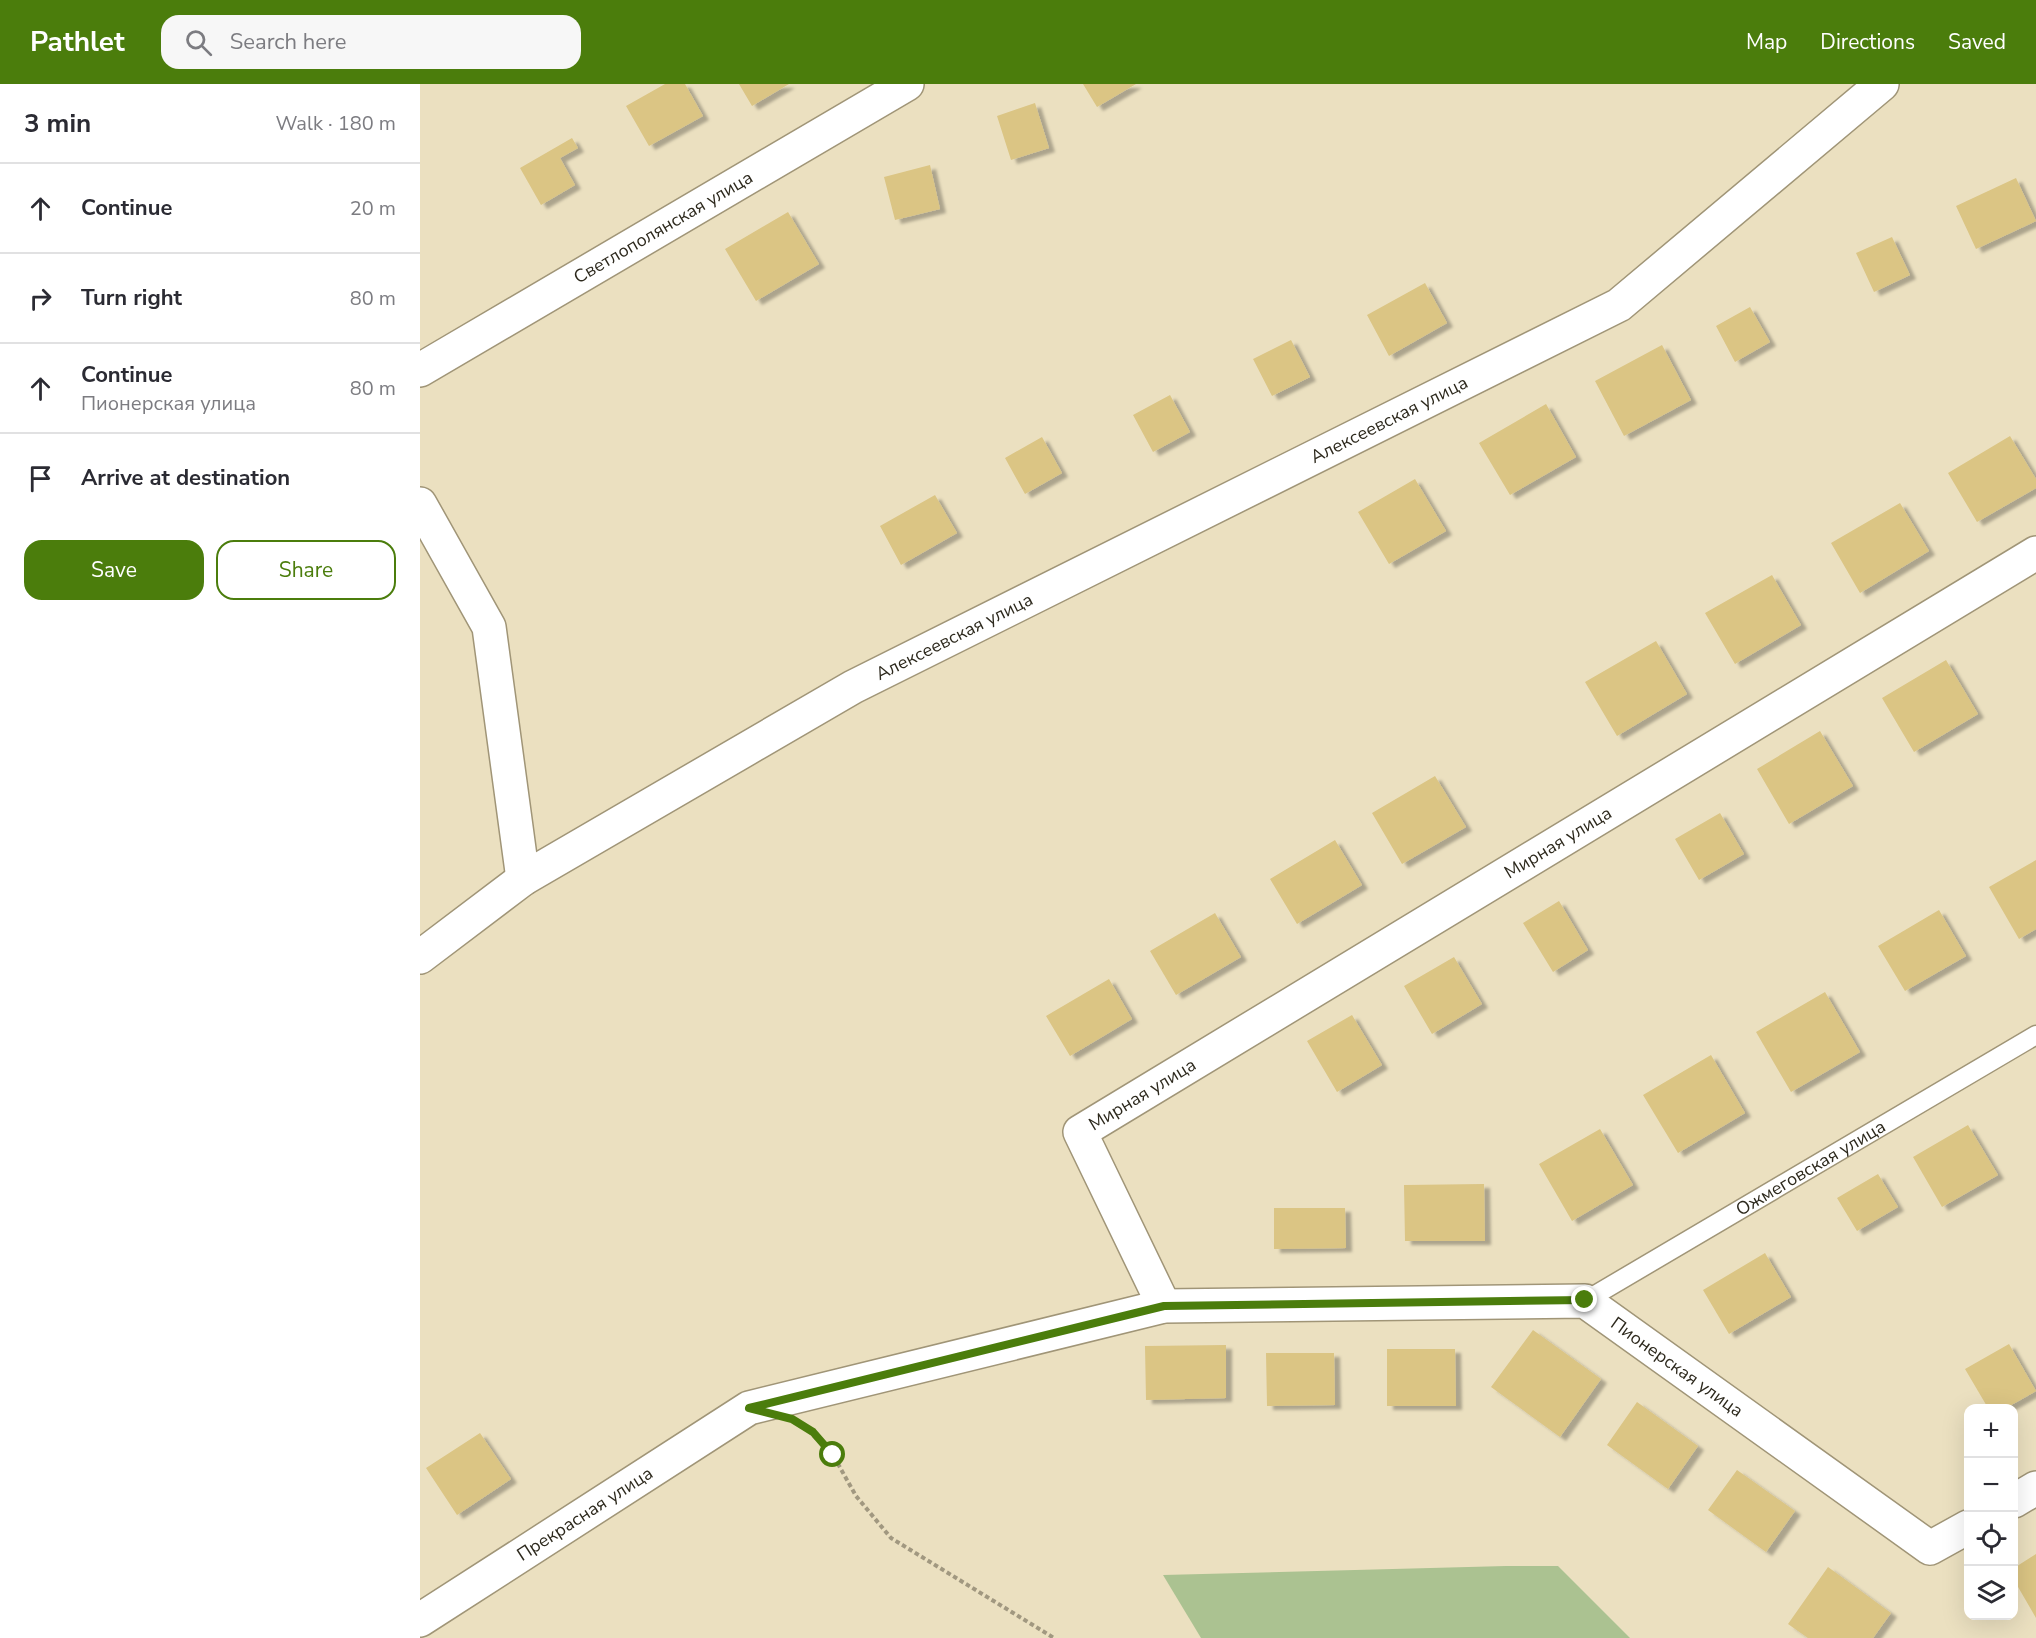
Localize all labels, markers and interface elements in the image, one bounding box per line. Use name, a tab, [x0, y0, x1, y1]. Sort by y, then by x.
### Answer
search box	[161, 15, 581, 69]
text: Pathlet	[30, 23, 125, 61]
icon: search	[182, 26, 215, 59]
text: Search here	[230, 27, 346, 57]
text: Map	[1746, 28, 1787, 56]
text: Directions	[1820, 28, 1915, 56]
text: Saved	[1948, 28, 2006, 56]
text: 3 min	[24, 106, 91, 141]
text: Walk · 180 m	[276, 110, 396, 137]
street label: Светлополянская улица	[569, 165, 757, 289]
icon: ahead	[24, 192, 57, 225]
text: Continue	[81, 193, 172, 223]
text: 20 m	[350, 195, 396, 222]
icon: right	[24, 282, 57, 315]
text: Turn right	[81, 283, 182, 313]
text: 80 m	[350, 285, 396, 312]
text: Continue	[81, 360, 172, 390]
street label: Алексеевская улица	[1306, 370, 1472, 469]
icon: ahead	[24, 372, 57, 405]
text: 80 m	[350, 375, 396, 402]
text: Пионерская улица	[81, 390, 256, 417]
icon: arrive	[24, 462, 57, 495]
text: Arrive at destination	[81, 463, 290, 493]
button: Save	[24, 540, 204, 600]
button: Share	[216, 540, 396, 600]
street label: Алексеевская улица	[871, 587, 1037, 686]
street label: Мирная улица	[1500, 801, 1616, 884]
street label: Мирная улица	[1084, 1053, 1200, 1136]
street label: Ожмеговская улица	[1731, 1114, 1890, 1221]
route end	[1571, 1286, 1597, 1312]
street label: Пионерская улица	[1606, 1311, 1748, 1423]
map controls	[1964, 1404, 2018, 1620]
button: +	[1964, 1404, 2018, 1458]
route start	[819, 1441, 845, 1467]
button: −	[1964, 1458, 2018, 1512]
street label: Прекрасная улица	[512, 1461, 657, 1567]
button: locate	[1964, 1512, 2018, 1566]
button: layers	[1964, 1566, 2018, 1620]

